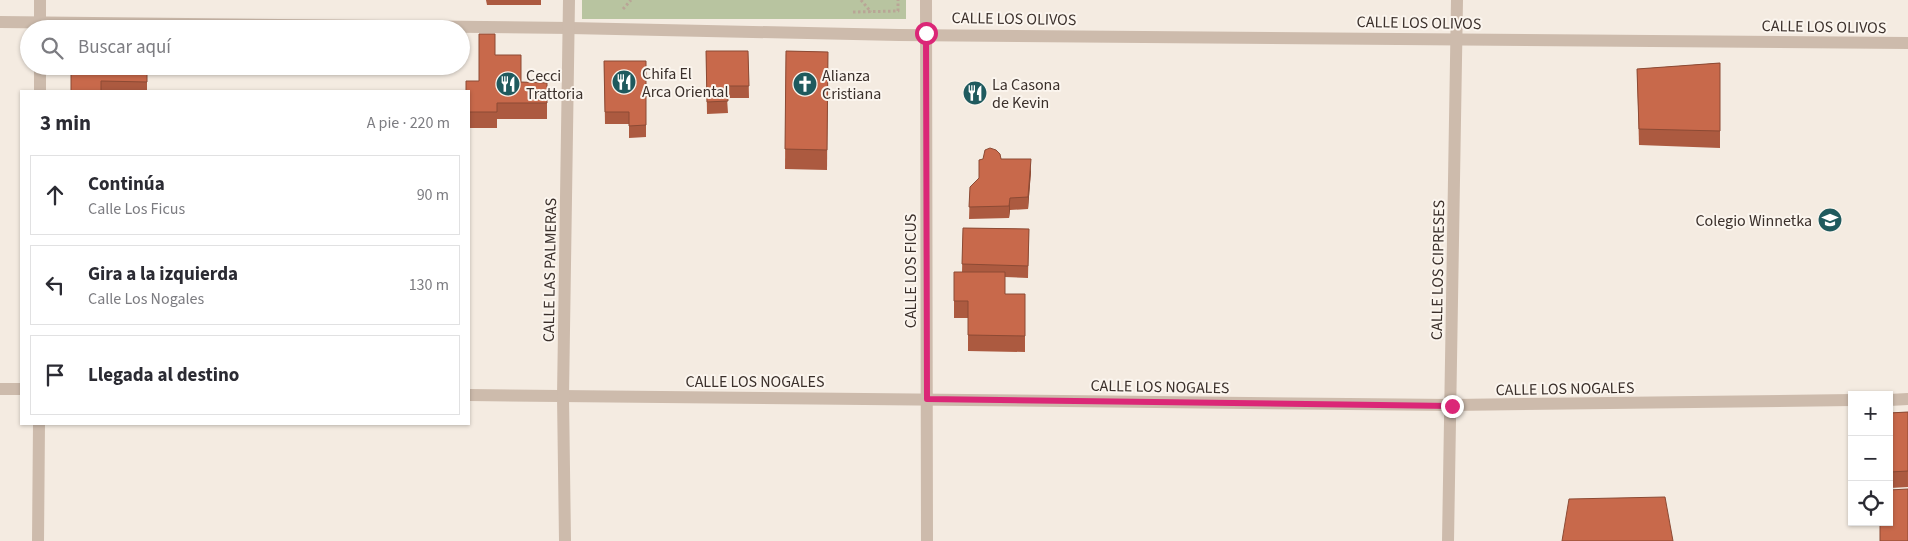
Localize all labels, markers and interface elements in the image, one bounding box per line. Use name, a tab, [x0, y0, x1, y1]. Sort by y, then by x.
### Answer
street label: CALLE LOS OLIVOS	[952, 7, 1076, 31]
street label: CALLE LOS OLIVOS	[1357, 11, 1481, 35]
street label: CALLE LOS OLIVOS	[1762, 15, 1886, 39]
search box	[20, 20, 470, 75]
route start	[915, 22, 938, 45]
icon: search	[38, 34, 66, 62]
text: Buscar aquí	[78, 34, 171, 61]
place label: Chifa El Arca Oriental	[642, 63, 729, 103]
place label: Cecci Trattoria	[526, 65, 583, 105]
place label: Alianza Cristiana	[822, 65, 881, 105]
restaurant icon: Chifa El Arca Oriental	[611, 69, 637, 95]
restaurant icon: Cecci Trattoria	[495, 71, 521, 97]
church icon: Alianza Cristiana	[792, 71, 818, 97]
place label: La Casona de Kevin	[992, 74, 1060, 114]
restaurant icon: La Casona de Kevin	[962, 80, 988, 106]
text: 3 min	[40, 108, 91, 138]
text: A pie · 220 m	[367, 112, 450, 134]
text: Continúa	[88, 171, 165, 198]
icon: ahead	[41, 181, 69, 209]
text: 90 m	[417, 184, 449, 206]
text: Calle Los Ficus	[88, 198, 185, 220]
street label: CALLE LAS PALMERAS	[538, 198, 562, 342]
street label: CALLE LOS CIPRESES	[1426, 200, 1450, 340]
school or university icon: Colegio Winnetka	[1817, 207, 1843, 233]
place label: Colegio Winnetka	[1695, 210, 1812, 232]
street label: CALLE LOS FICUS	[900, 214, 922, 328]
text: Gira a la izquierda	[88, 261, 238, 288]
icon: left	[41, 271, 69, 299]
text: 130 m	[409, 274, 449, 296]
text: Calle Los Nogales	[88, 288, 204, 310]
icon: arrive	[41, 361, 69, 389]
text: Llegada al destino	[88, 362, 239, 389]
street label: CALLE LOS NOGALES	[686, 371, 824, 393]
street label: CALLE LOS NOGALES	[1090, 375, 1230, 399]
street label: CALLE LOS NOGALES	[1495, 377, 1635, 401]
map controls	[1848, 391, 1893, 526]
button: +	[1848, 391, 1893, 436]
route end	[1441, 395, 1464, 418]
button: −	[1848, 436, 1893, 481]
button: locate	[1848, 481, 1893, 526]

